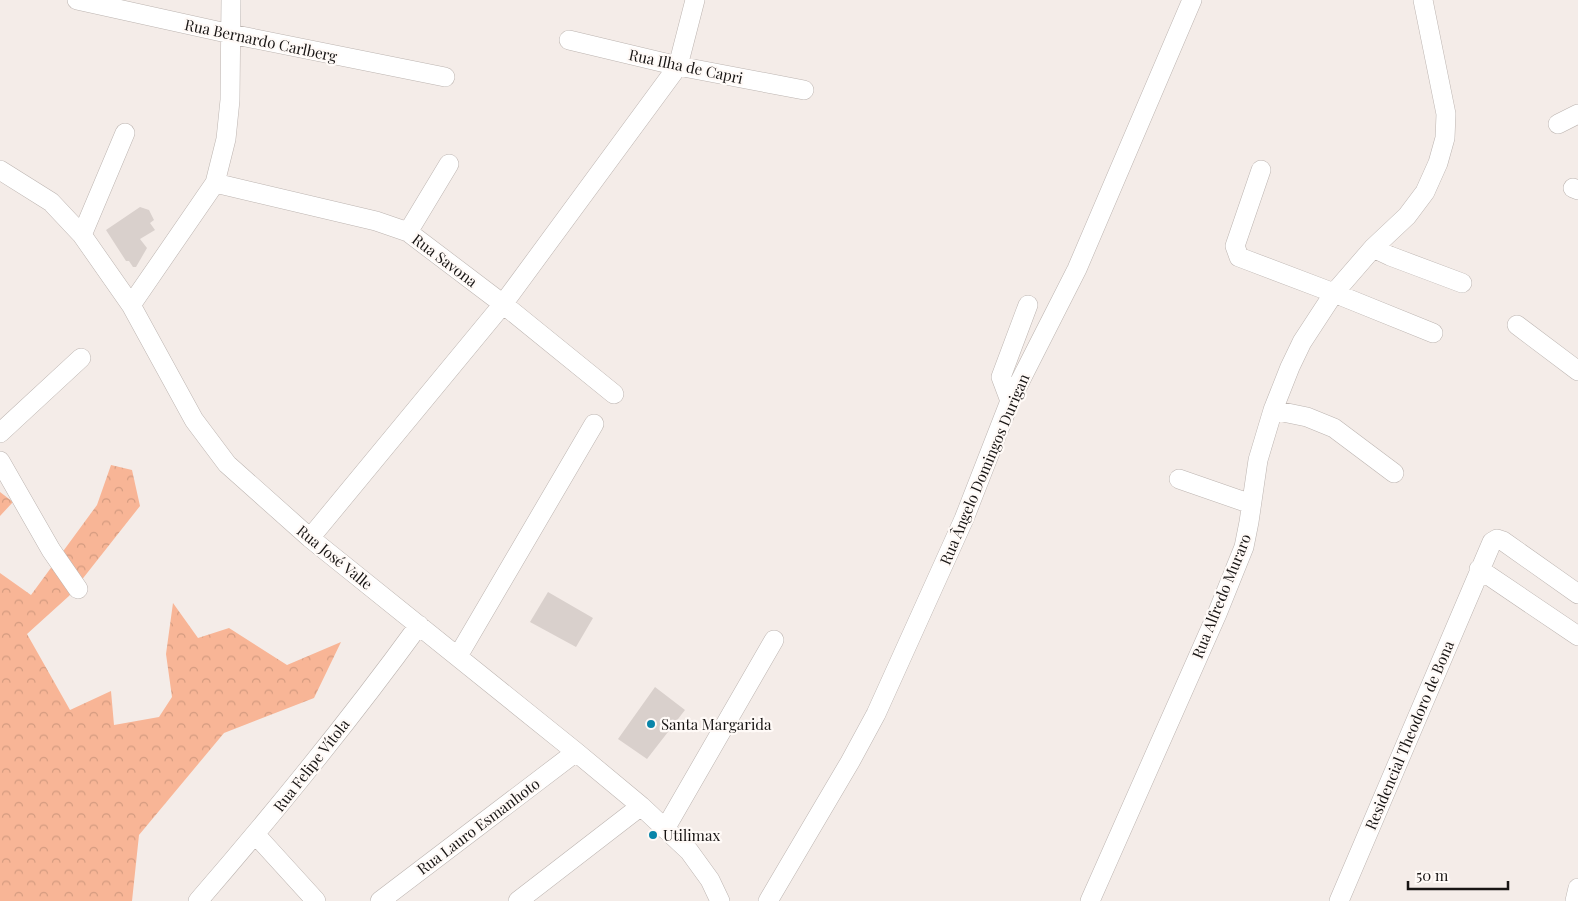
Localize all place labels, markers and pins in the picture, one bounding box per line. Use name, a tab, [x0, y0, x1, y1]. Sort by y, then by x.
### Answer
place label: Santa Margarida	[661, 714, 772, 734]
marker: Santa Margarida	[645, 718, 657, 730]
place label: Utilimax	[663, 825, 720, 845]
marker: Utilimax	[647, 829, 659, 841]

